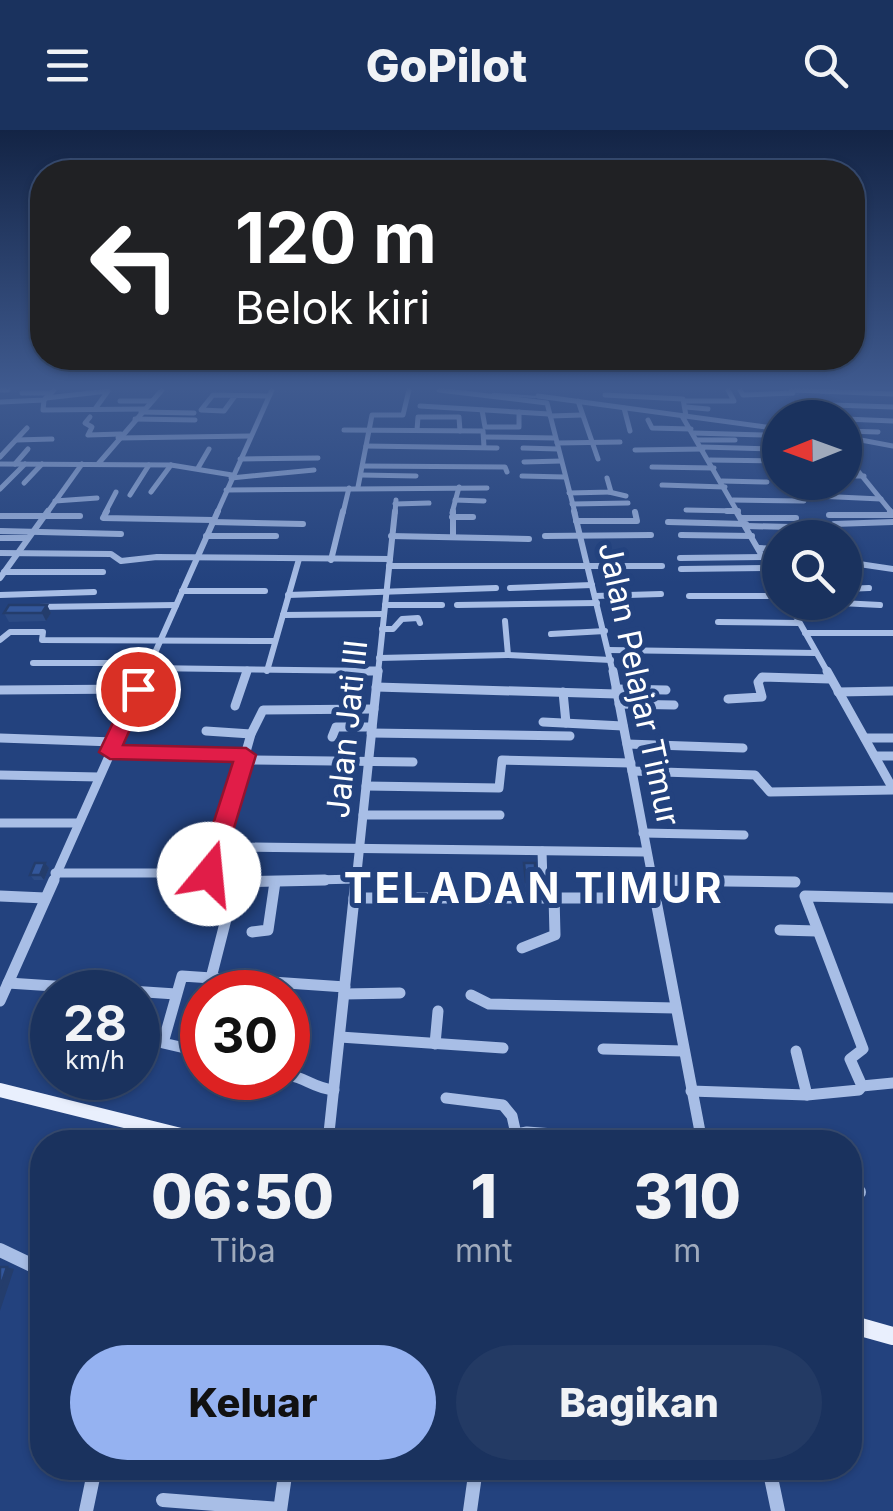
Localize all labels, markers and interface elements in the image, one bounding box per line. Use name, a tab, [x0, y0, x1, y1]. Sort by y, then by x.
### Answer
icon: menu	[40, 38, 95, 93]
text: GoPilot	[366, 38, 527, 93]
icon: search	[798, 38, 853, 93]
text: 120 m	[235, 195, 437, 280]
icon: left	[70, 200, 200, 330]
text: Belok kiri	[235, 280, 430, 335]
north arrow	[762, 400, 862, 500]
map controls	[762, 400, 862, 620]
button: search	[762, 520, 862, 620]
street label: Jalan Pelajar Timur	[590, 539, 689, 829]
street label: Jalan Jati III	[318, 638, 375, 820]
pin	[96, 647, 181, 732]
icon: arrive	[111, 662, 166, 717]
position arrow	[157, 822, 261, 926]
district label: TELADAN TIMUR	[344, 862, 724, 913]
speed limit sign: 30	[180, 970, 310, 1100]
text: 28	[63, 993, 127, 1053]
text: km/h	[65, 1045, 125, 1075]
text: 06:50	[151, 1160, 334, 1232]
text: 1	[471, 1160, 497, 1232]
text: 310	[634, 1160, 741, 1232]
text: Tiba	[209, 1231, 276, 1270]
text: mnt	[455, 1231, 513, 1270]
text: m	[673, 1231, 701, 1270]
button: Keluar	[70, 1345, 436, 1460]
button: Bagikan	[456, 1345, 822, 1460]

